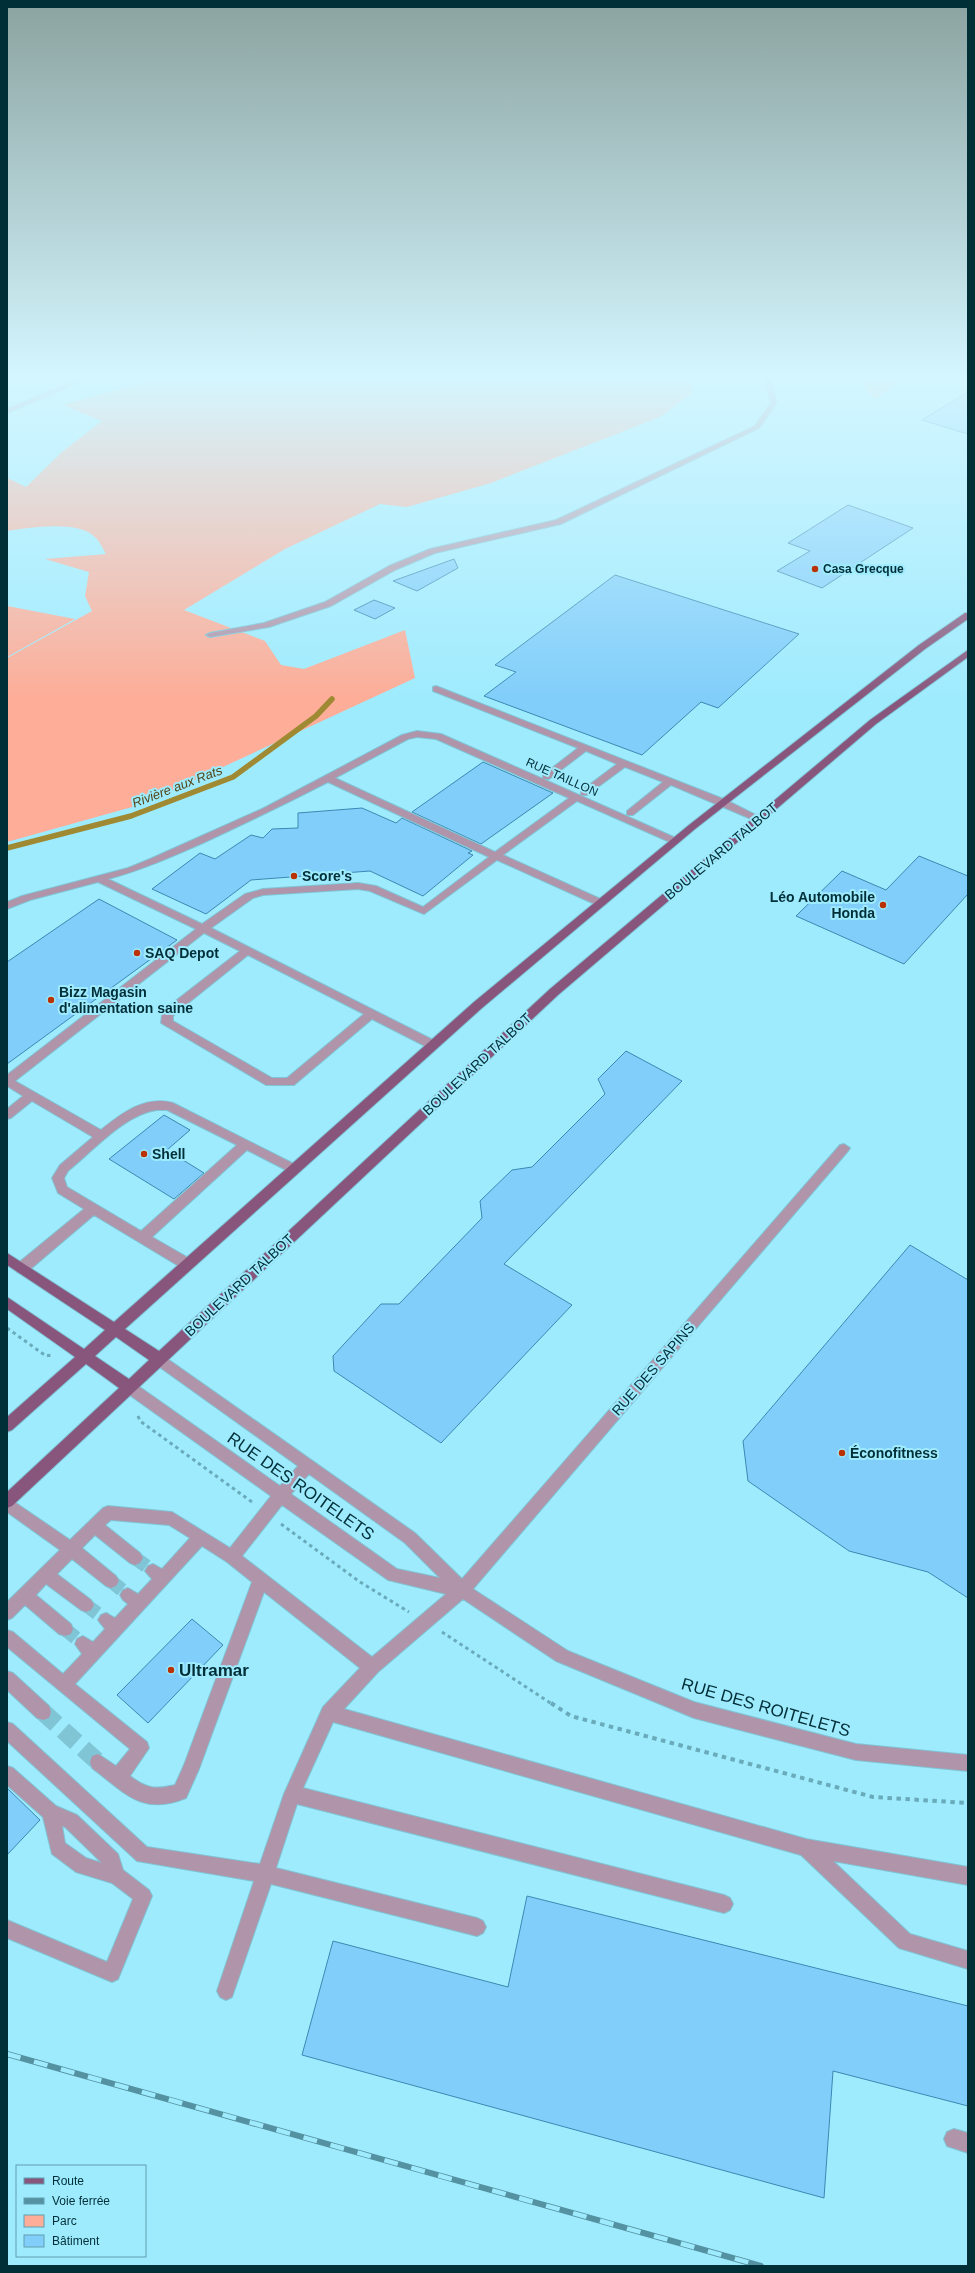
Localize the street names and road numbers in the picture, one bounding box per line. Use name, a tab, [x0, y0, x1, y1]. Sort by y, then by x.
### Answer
street label: RUE TAILLON	[524, 755, 600, 799]
street label: BOULEVARD TALBOT	[661, 799, 781, 903]
street label: BOULEVARD TALBOT	[419, 1009, 535, 1118]
street label: BOULEVARD TALBOT	[181, 1230, 297, 1339]
street label: RUE DES SAPINS	[608, 1319, 698, 1419]
street label: RUE DES ROITELETS	[224, 1429, 378, 1544]
street label: RUE DES ROITELETS	[679, 1674, 852, 1741]

